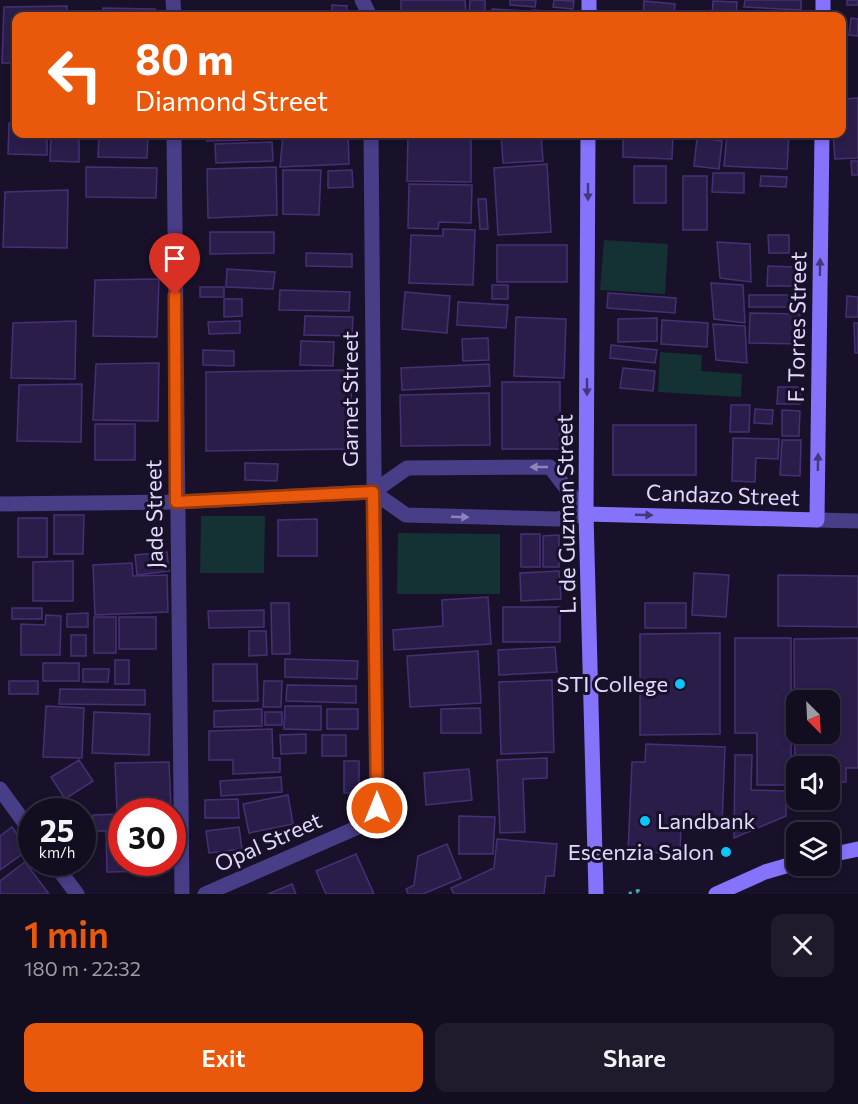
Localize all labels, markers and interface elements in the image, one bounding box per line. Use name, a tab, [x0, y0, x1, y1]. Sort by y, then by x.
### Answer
text: 80 m	[135, 32, 234, 84]
icon: left	[36, 36, 114, 114]
text: Diamond Street	[135, 84, 328, 117]
one-way arrow	[583, 182, 593, 201]
pin	[149, 233, 200, 295]
icon: arrive	[158, 242, 191, 275]
street label: F. Torres Street	[782, 251, 811, 403]
one-way arrow	[815, 257, 825, 276]
street label: Garnet Street	[336, 331, 363, 467]
one-way arrow	[582, 377, 592, 396]
street label: L. de Guzman Street	[550, 414, 581, 614]
one-way arrow	[813, 452, 823, 471]
street label: Jade Street	[139, 459, 168, 569]
one-way arrow	[529, 462, 548, 472]
street label: Candazo Street	[646, 478, 800, 511]
one-way arrow	[635, 511, 654, 520]
one-way arrow	[450, 512, 469, 522]
place label: STI College	[557, 670, 668, 697]
marker: STI College	[673, 677, 687, 691]
north arrow	[786, 690, 840, 744]
map controls	[786, 690, 840, 876]
button: sound	[786, 756, 840, 810]
position arrow	[345, 776, 409, 840]
speed limit sign: 30	[108, 798, 186, 876]
street label: Opal Street	[210, 806, 326, 877]
place label: Landbank	[657, 807, 756, 834]
text: 25	[40, 811, 74, 848]
marker: Landbank	[638, 814, 652, 828]
button: layers	[786, 822, 840, 876]
place label: Escenzia Salon	[568, 838, 714, 865]
text: km/h	[39, 843, 75, 861]
marker: Escenzia Salon	[719, 845, 733, 859]
text: 1 min	[24, 911, 109, 955]
button: close	[771, 914, 834, 977]
text: 180 m · 22:32	[24, 956, 141, 980]
button: Exit	[24, 1023, 423, 1092]
button: Share	[435, 1023, 834, 1092]

